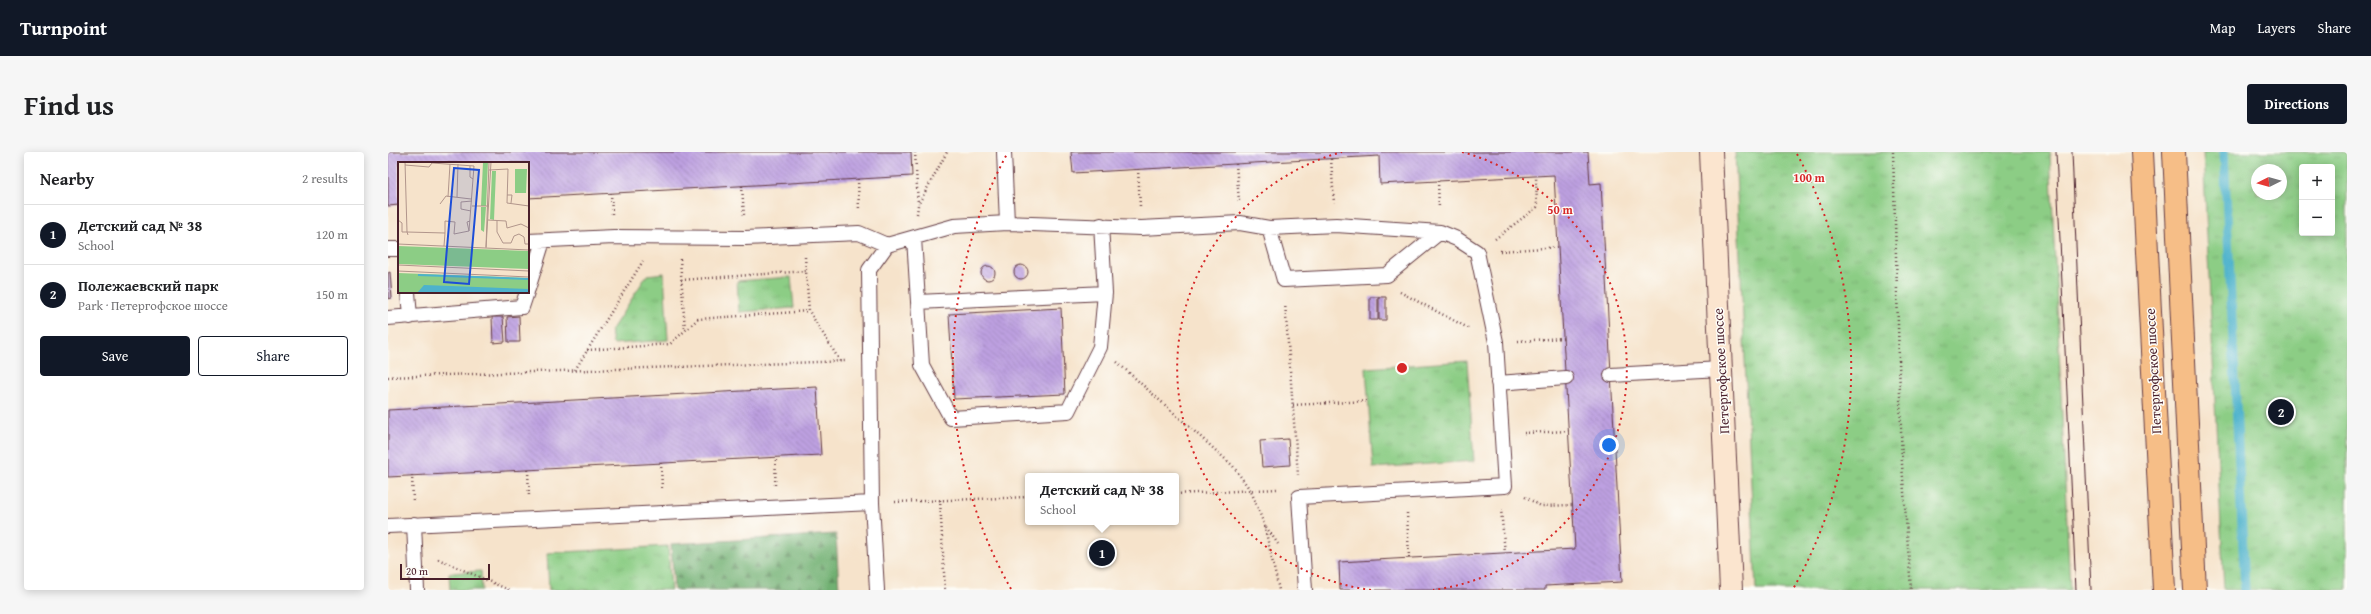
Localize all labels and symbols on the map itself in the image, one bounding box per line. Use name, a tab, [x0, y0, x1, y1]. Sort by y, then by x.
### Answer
inset map	[398, 162, 529, 293]
north arrow	[2251, 164, 2287, 200]
text: 100 m	[1793, 169, 1826, 186]
text: 50 m	[1547, 201, 1573, 218]
street label: Петергофское шоссе	[1708, 307, 1734, 434]
street label: Петергофское шоссе	[2140, 307, 2166, 434]
centre of rings	[1395, 361, 1409, 375]
pin: 2	[2268, 397, 2294, 427]
your location	[1599, 435, 1619, 455]
pin: 1	[1089, 538, 1115, 568]
scale bar	[400, 562, 490, 581]

